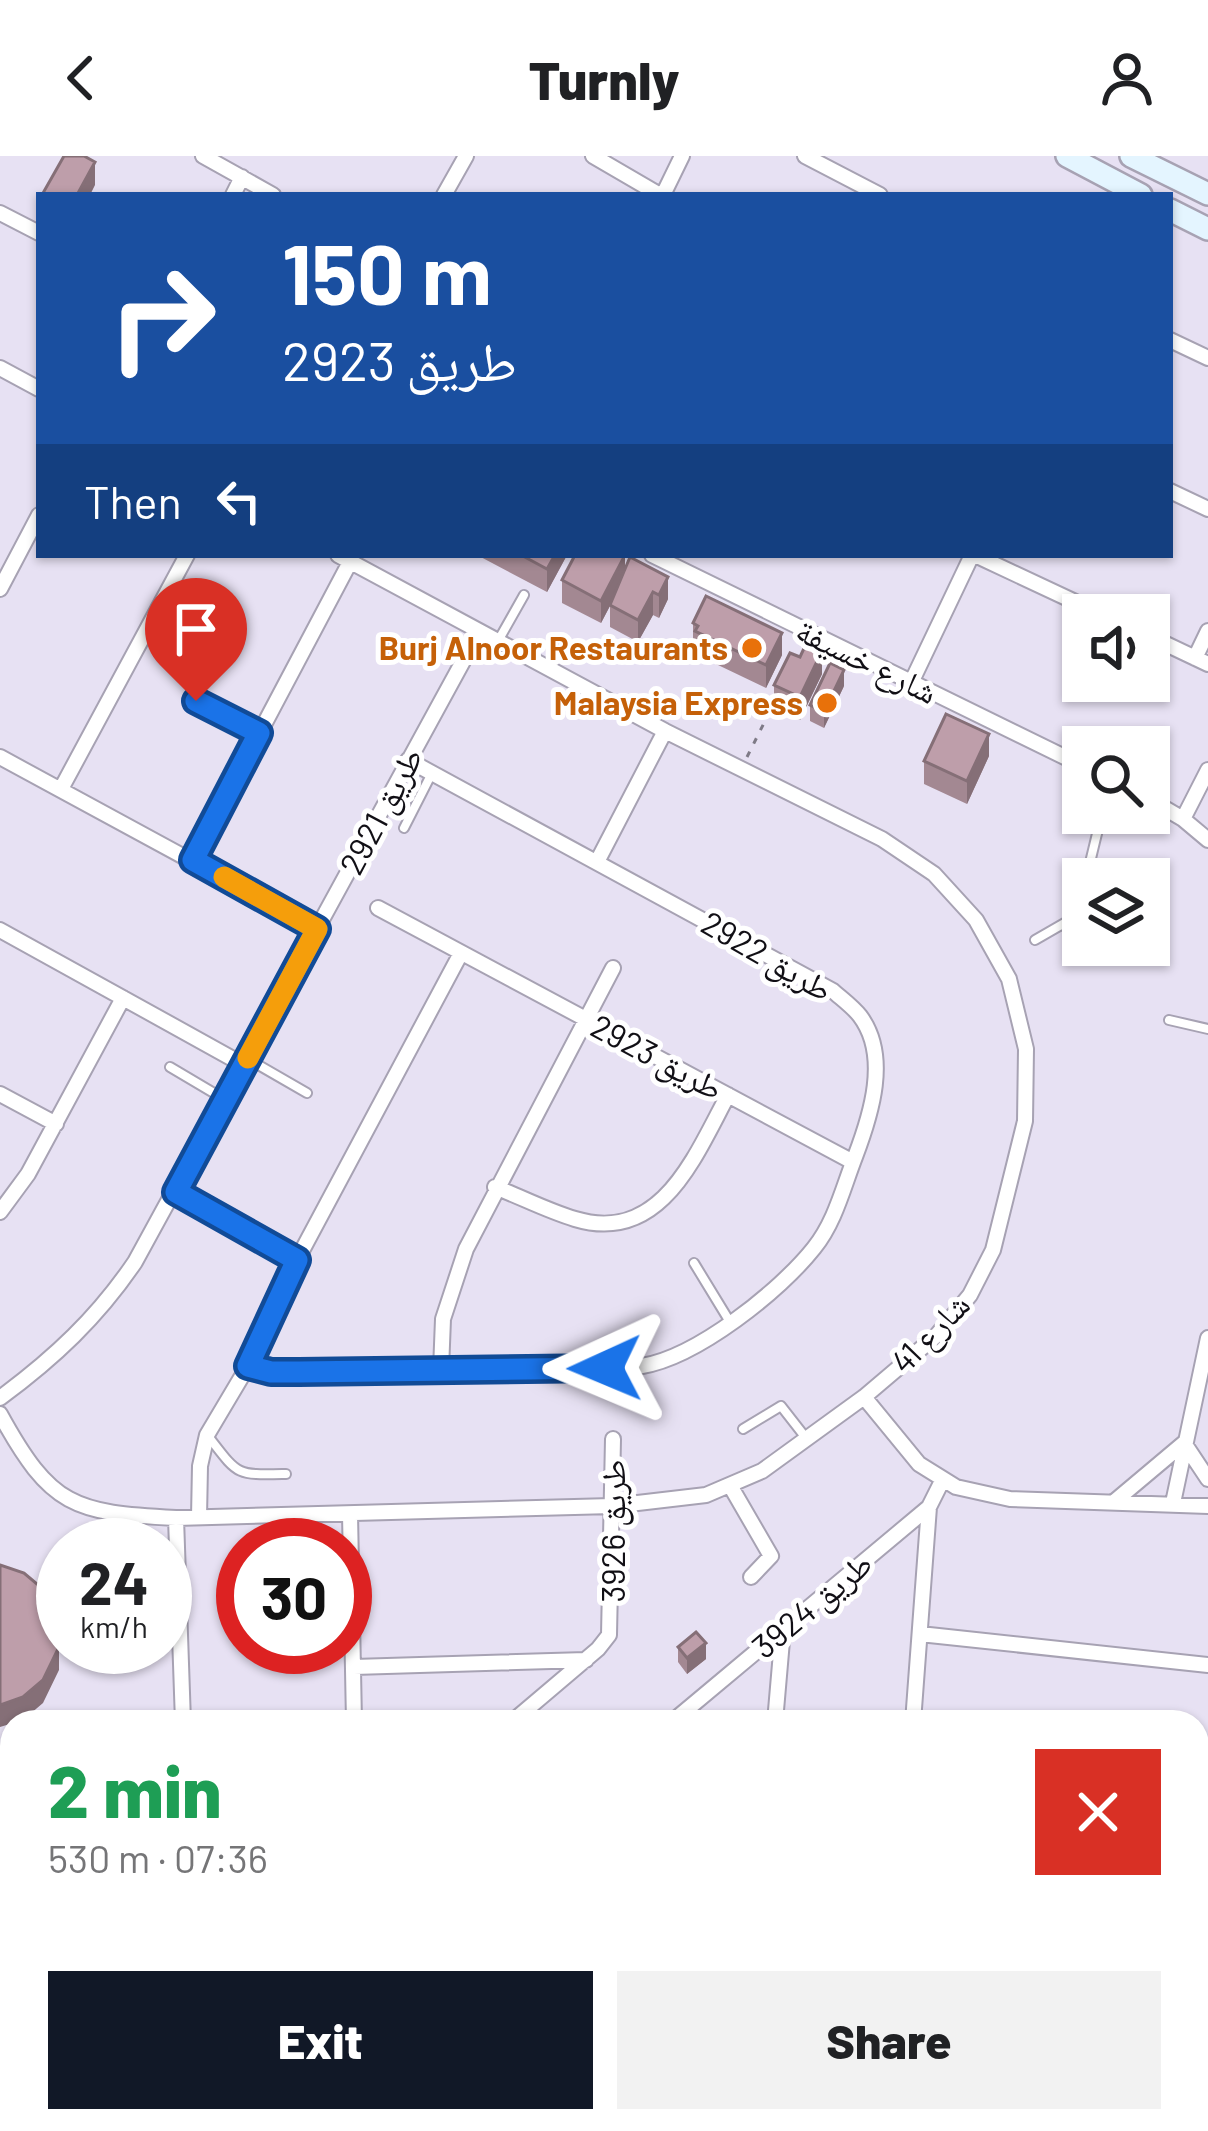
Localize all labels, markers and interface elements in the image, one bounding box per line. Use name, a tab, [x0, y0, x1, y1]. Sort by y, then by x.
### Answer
icon: back	[48, 45, 114, 111]
icon: person	[1094, 45, 1160, 111]
text: Turnly	[528, 46, 680, 111]
text: 150 m	[282, 221, 492, 322]
icon: right	[84, 240, 240, 396]
text: طريق 2923	[282, 327, 517, 392]
icon: left	[206, 468, 272, 534]
text: Then	[84, 474, 182, 528]
pin	[145, 578, 247, 701]
map controls	[1062, 594, 1170, 966]
button: sound	[1062, 594, 1170, 702]
icon: arrive	[163, 596, 229, 662]
street label: شارع خسيفة	[790, 609, 944, 713]
place label: Burj Alnoor Restaurants	[379, 627, 728, 667]
marker: Burj Alnoor Restaurants	[739, 635, 765, 661]
place label: Malaysia Express	[554, 682, 803, 722]
marker: Malaysia Express	[814, 690, 840, 716]
button: search	[1062, 726, 1170, 834]
street label: طريق 2921	[330, 740, 432, 882]
button: layers	[1062, 858, 1170, 966]
street label: طريق 2922	[694, 902, 840, 1010]
street label: طريق 2923	[584, 1005, 730, 1109]
street label: شارع 41	[882, 1284, 978, 1382]
position arrow	[542, 1305, 668, 1431]
street label: طريق 3926	[592, 1459, 634, 1603]
speed limit sign: 30	[216, 1518, 372, 1674]
street label: طريق 3924	[743, 1543, 881, 1667]
text: 24	[79, 1545, 149, 1617]
text: km/h	[80, 1608, 148, 1644]
text: 2 min	[48, 1746, 222, 1832]
button: close	[1035, 1749, 1161, 1875]
text: 530 m · 07:36	[48, 1834, 268, 1881]
button: Exit	[48, 1971, 593, 2109]
button: Share	[617, 1971, 1161, 2109]

